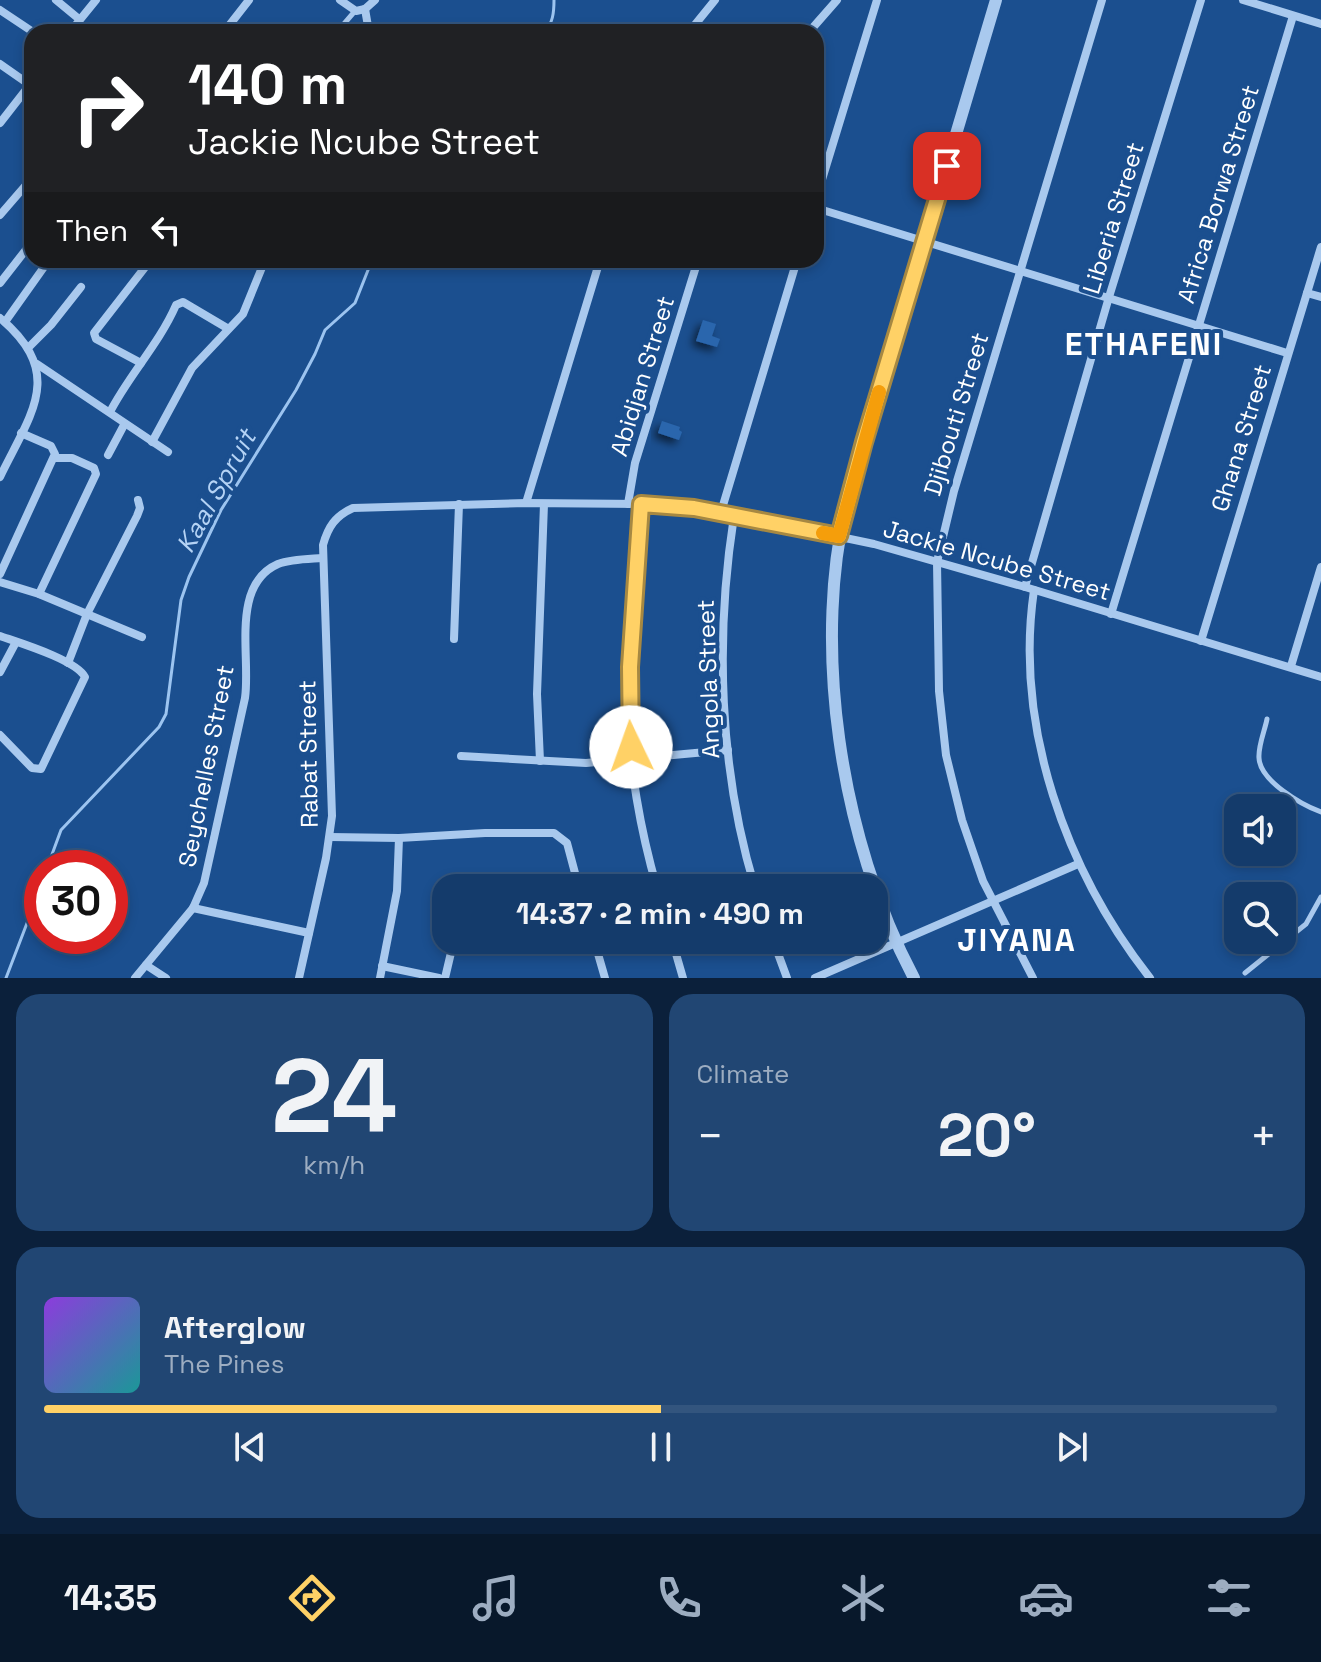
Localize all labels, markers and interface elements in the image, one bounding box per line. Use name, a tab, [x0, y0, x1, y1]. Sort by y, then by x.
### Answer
text: 140 m	[188, 49, 347, 120]
icon: right	[56, 56, 160, 160]
street label: Africa Borwa Street	[1170, 81, 1266, 307]
text: Jackie Ncube Street	[188, 119, 540, 165]
pin	[913, 132, 981, 200]
street label: Liberia Street	[1075, 138, 1151, 298]
icon: arrive	[925, 144, 969, 188]
icon: left	[144, 208, 188, 252]
text: Then	[56, 211, 128, 250]
street label: Abidjan Street	[603, 292, 681, 460]
district label: ETHAFENI	[1065, 324, 1223, 364]
street label: Djibouti Street	[916, 329, 996, 499]
street label: Ghana Street	[1204, 361, 1278, 515]
water label: Kaal Spruit	[168, 422, 265, 559]
street label: Jackie Ncube Street	[880, 513, 1114, 607]
street label: Angola Street	[690, 599, 726, 759]
street label: Seychelles Street	[171, 662, 241, 870]
street label: Rabat Street	[291, 680, 325, 828]
position arrow	[589, 705, 673, 789]
map controls	[1224, 794, 1296, 954]
button: sound	[1224, 794, 1296, 866]
speed limit sign: 30	[24, 850, 128, 954]
button: search	[1224, 882, 1296, 954]
text: 14:37 · 2 min · 490 m	[516, 894, 804, 933]
district label: JIYANA	[957, 920, 1077, 960]
text: 24	[271, 1030, 397, 1162]
text: Climate	[697, 1057, 789, 1091]
text: 20°	[938, 1097, 1036, 1174]
text: −	[697, 1108, 724, 1164]
text: +	[1250, 1108, 1277, 1164]
text: km/h	[303, 1148, 365, 1182]
text: Afterglow	[164, 1308, 306, 1347]
text: The Pines	[164, 1347, 284, 1381]
icon: previous	[228, 1425, 272, 1469]
icon: pause	[639, 1425, 683, 1469]
icon: next	[1050, 1425, 1094, 1469]
icon: directions	[284, 1570, 340, 1626]
icon: music	[468, 1570, 524, 1626]
icon: phone	[651, 1570, 707, 1626]
icon: climate	[835, 1570, 891, 1626]
icon: car	[1018, 1570, 1074, 1626]
icon: filters	[1201, 1570, 1257, 1626]
text: 14:35	[64, 1575, 157, 1621]

